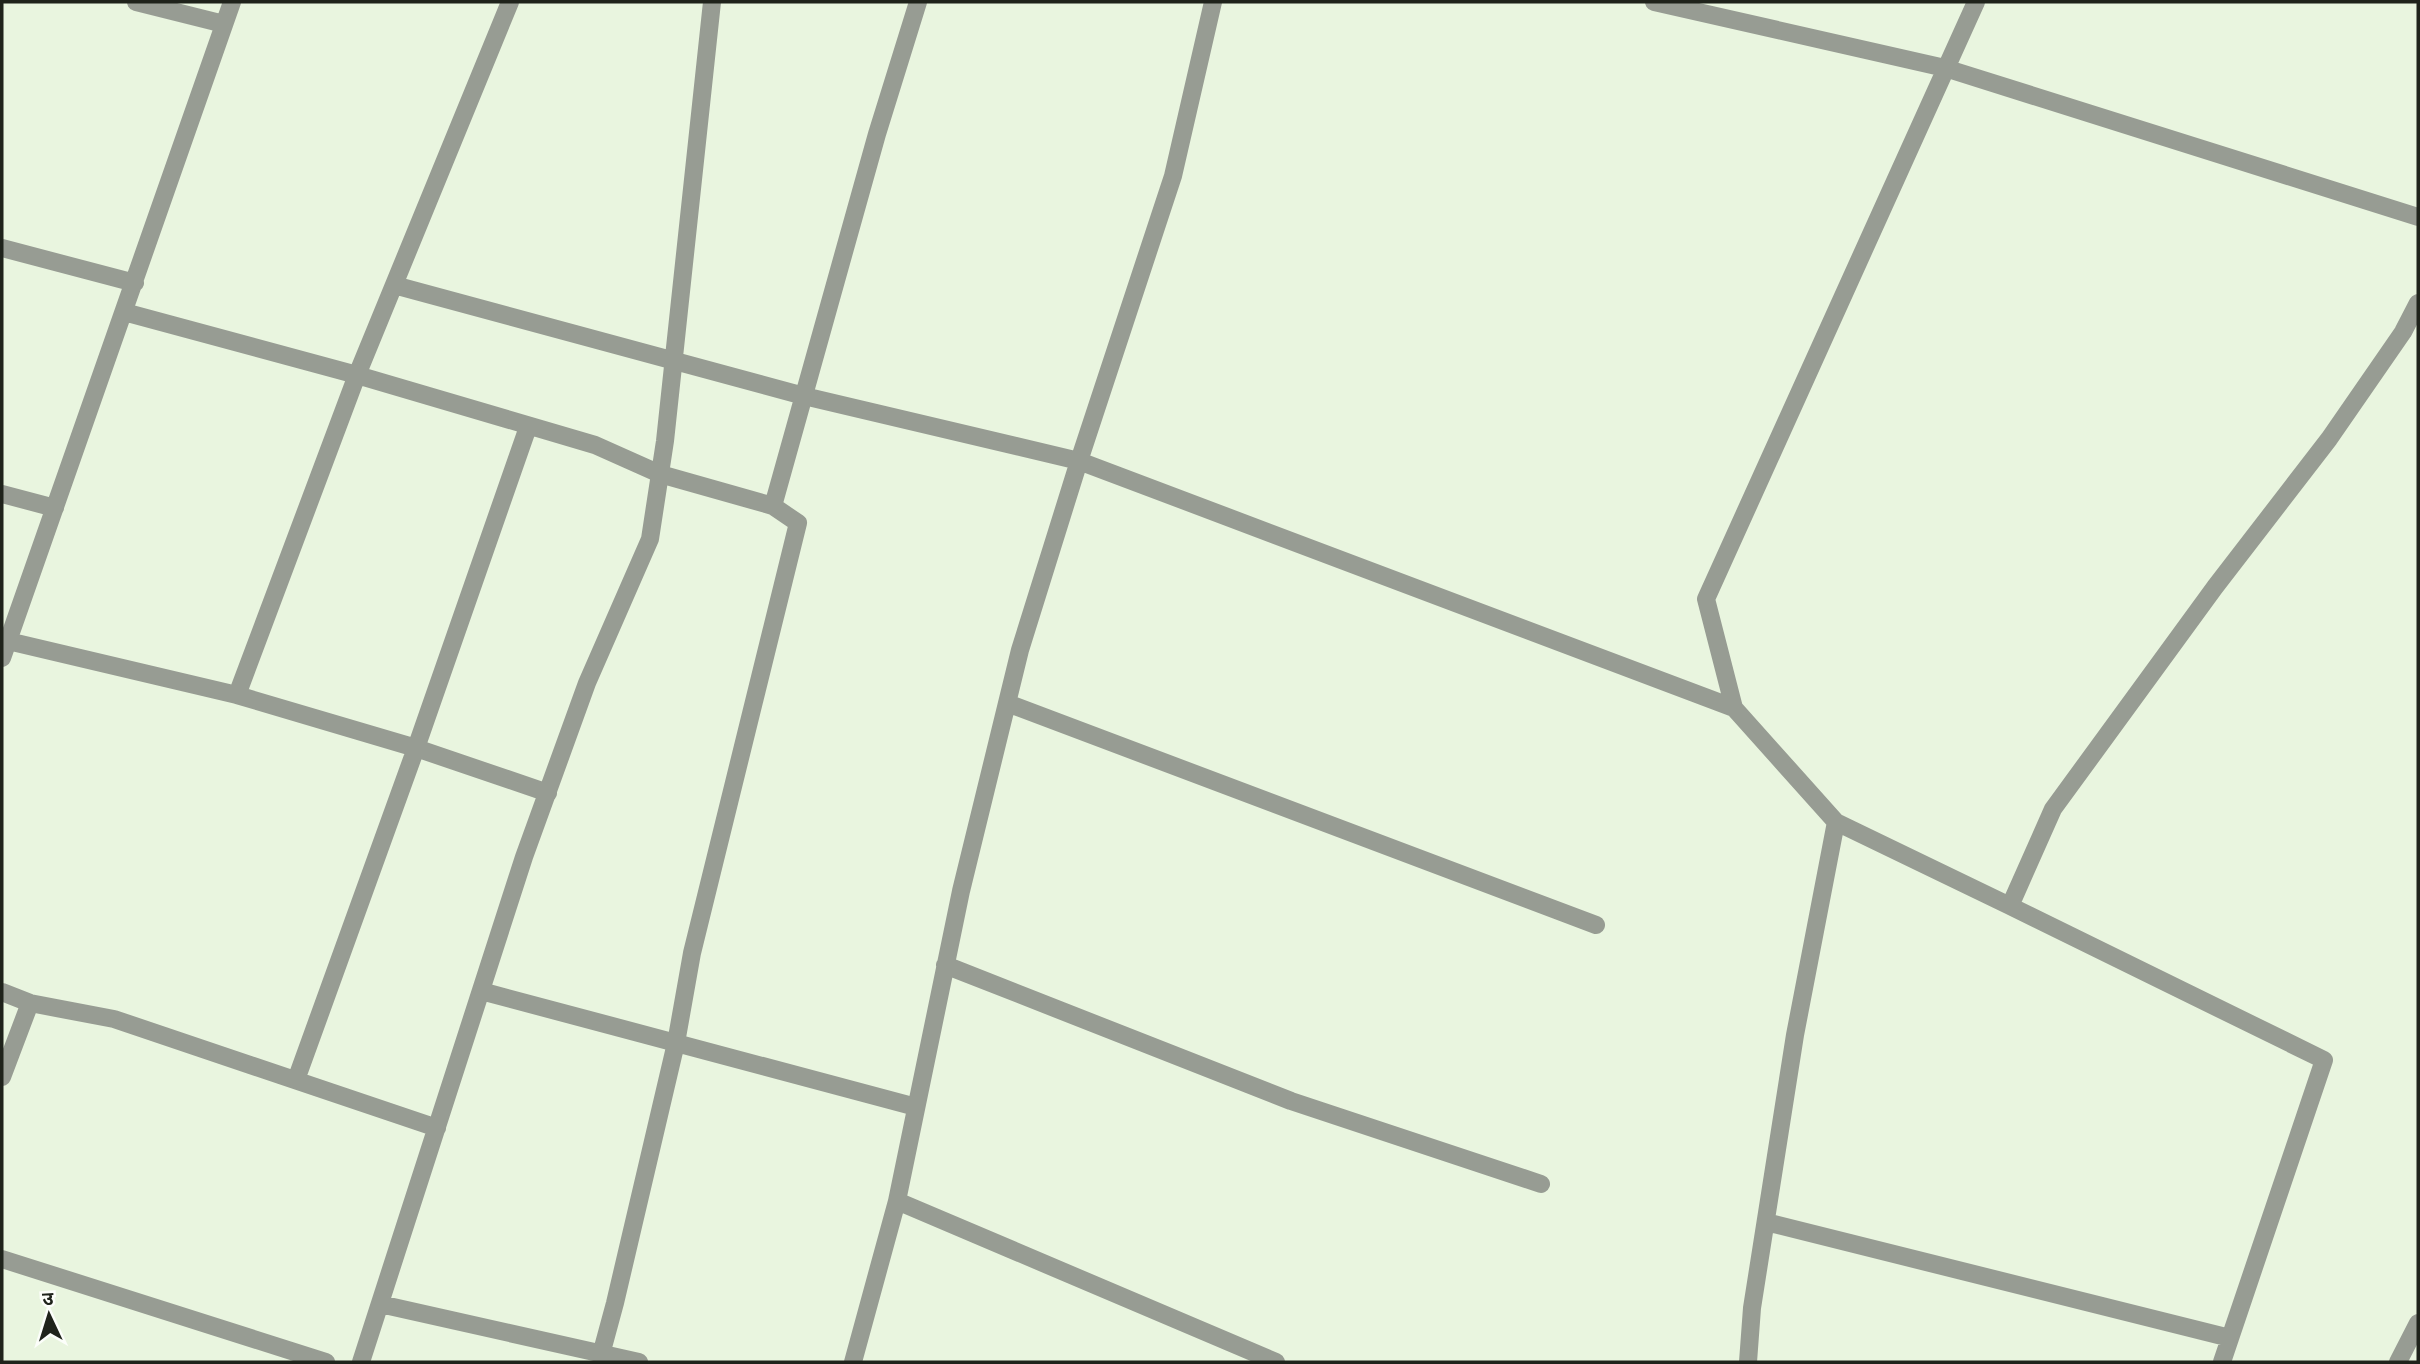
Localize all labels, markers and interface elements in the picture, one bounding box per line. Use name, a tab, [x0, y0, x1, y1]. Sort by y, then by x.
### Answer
north arrow	[14, 1280, 84, 1350]
text: उ	[42, 1288, 55, 1309]

